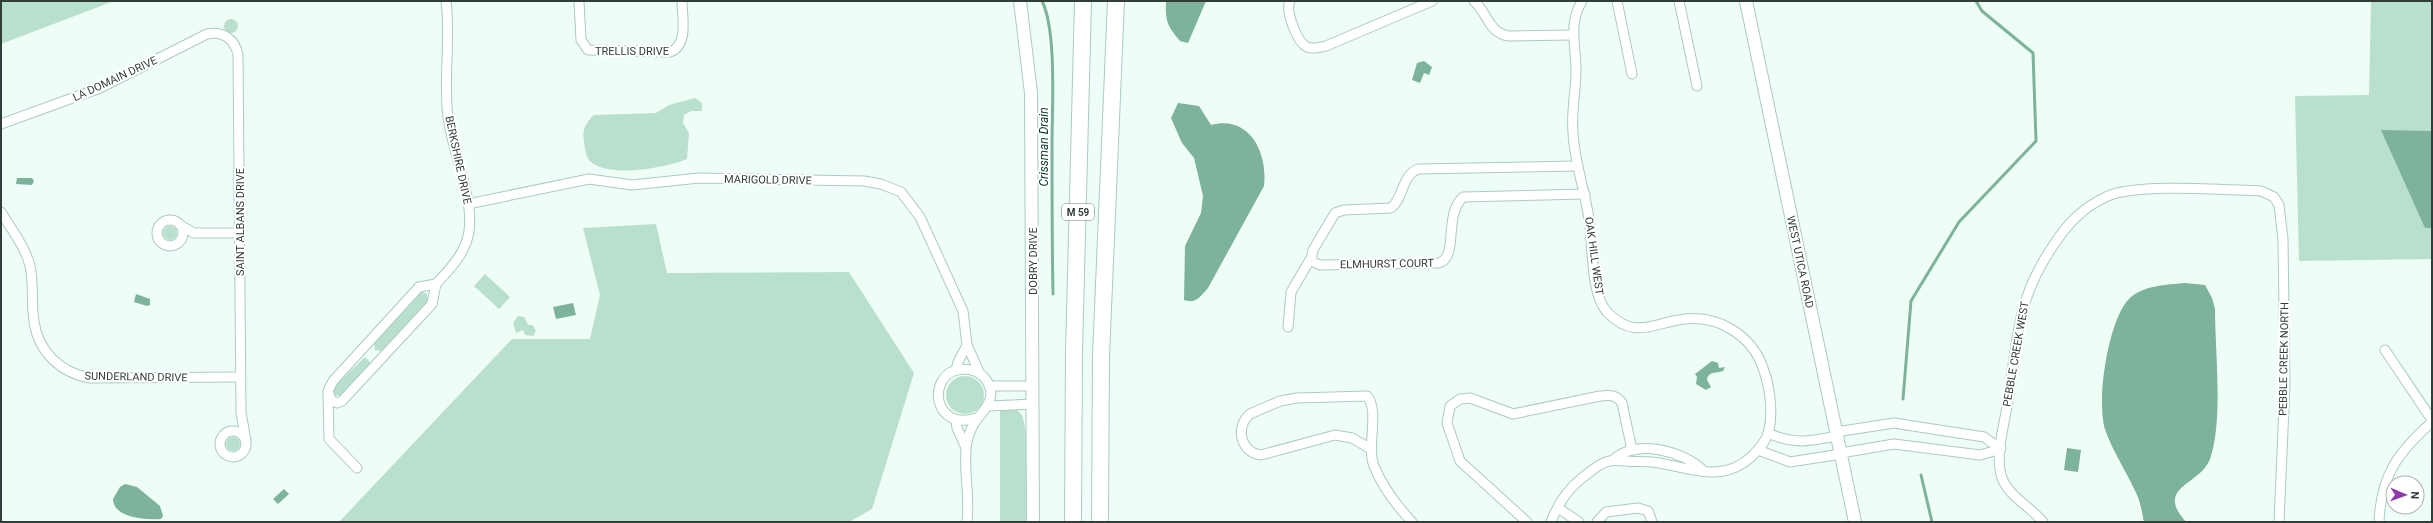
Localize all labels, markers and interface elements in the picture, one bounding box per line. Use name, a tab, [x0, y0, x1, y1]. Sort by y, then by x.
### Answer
street label: TRELLIS DRIVE	[595, 45, 669, 58]
street label: LA DOMAIN DRIVE	[71, 54, 159, 104]
water label: Crissman Drain	[1037, 107, 1051, 187]
street label: BERKSHIRE DRIVE	[442, 115, 474, 205]
street label: SAINT ALBANS DRIVE	[234, 168, 247, 276]
street label: MARIGOLD DRIVE	[724, 173, 812, 187]
road number: M 59	[1062, 204, 1094, 220]
street label: WEST UTICA ROAD	[1784, 215, 1816, 309]
street label: OAK HILL WEST	[1582, 216, 1606, 296]
street label: DOBRY DRIVE	[1027, 227, 1040, 295]
street label: ELMHURST COURT	[1340, 257, 1435, 271]
street label: PEBBLE CREEK WEST	[2000, 300, 2032, 408]
street label: PEBBLE CREEK NORTH	[2277, 302, 2291, 416]
street label: SUNDERLAND DRIVE	[84, 370, 188, 384]
north arrow	[2385, 475, 2425, 515]
text: N	[2408, 491, 2421, 500]

